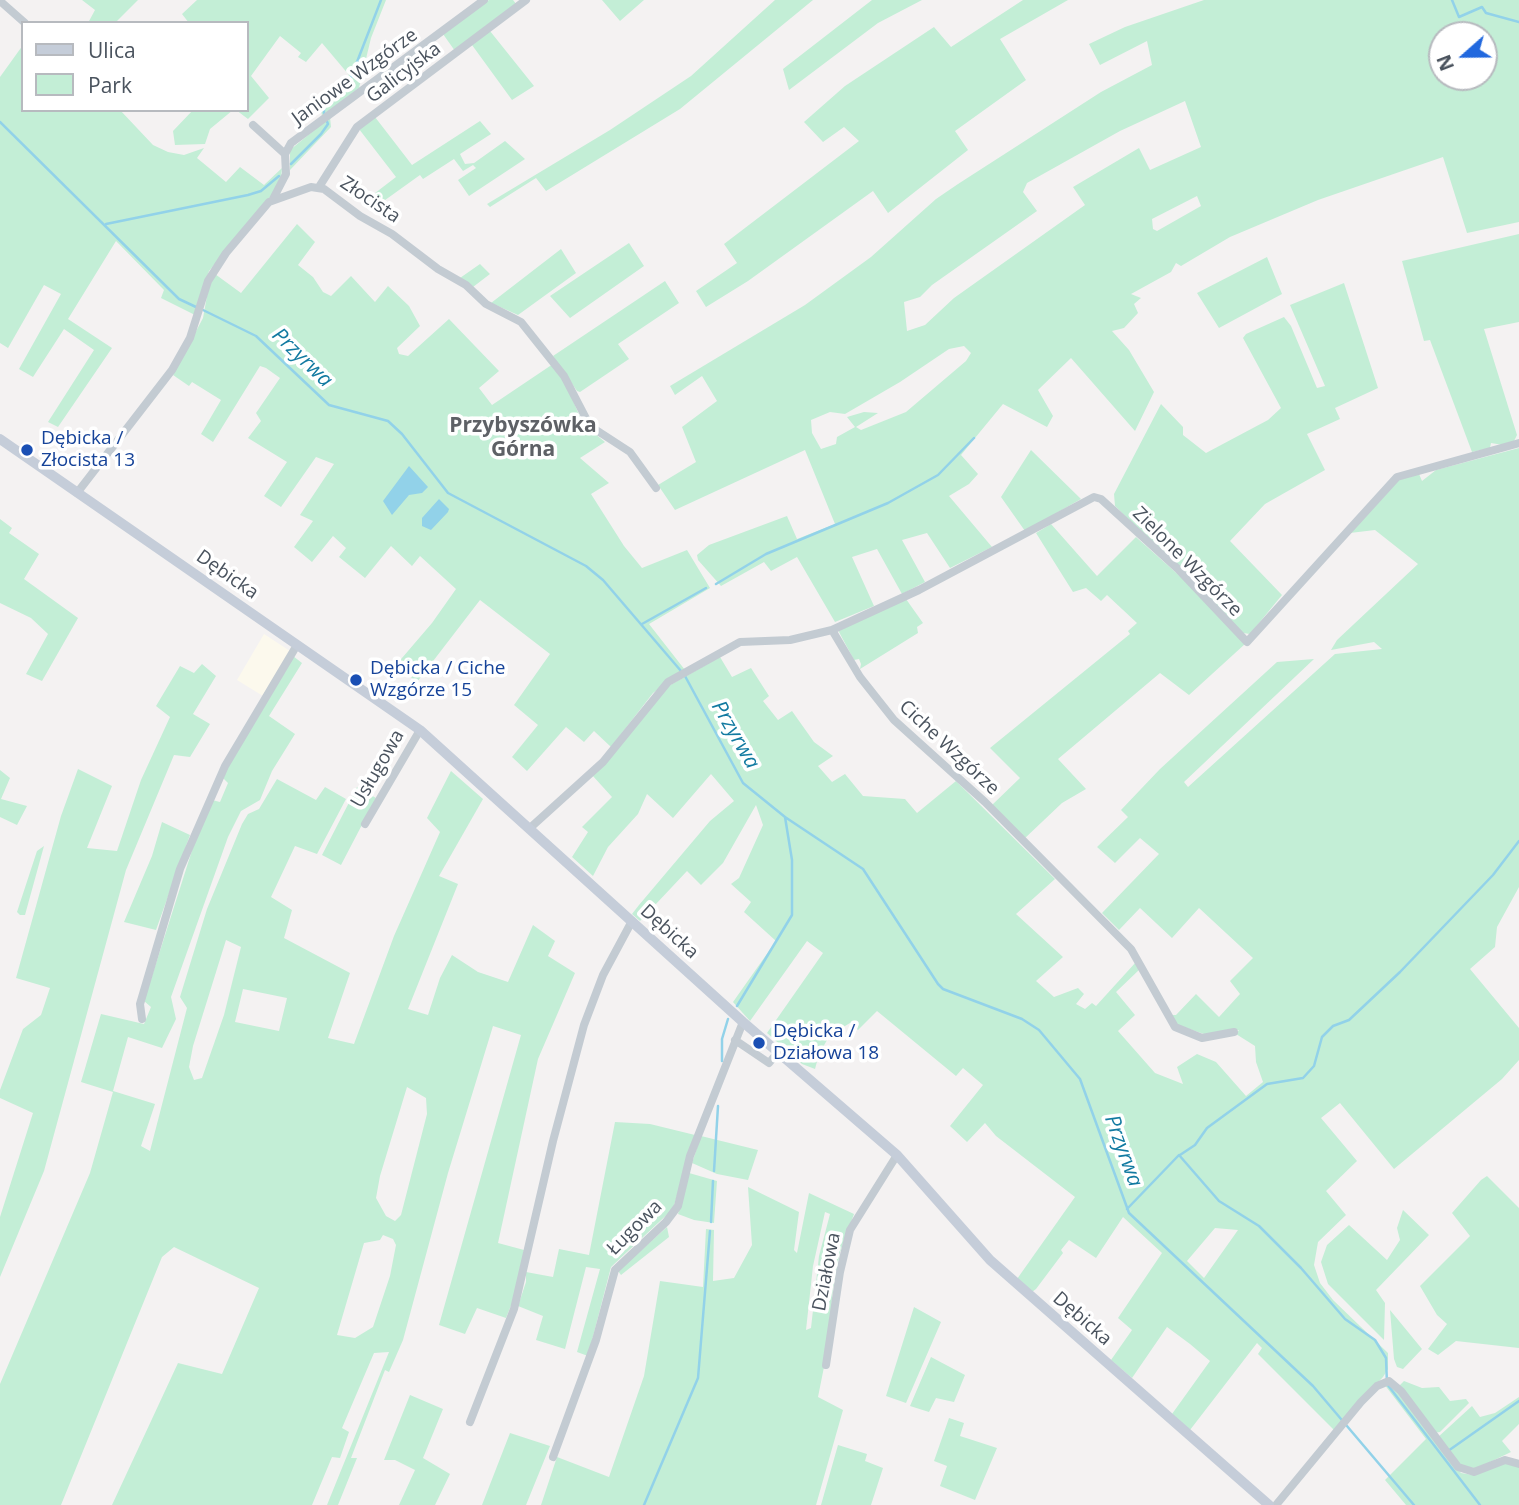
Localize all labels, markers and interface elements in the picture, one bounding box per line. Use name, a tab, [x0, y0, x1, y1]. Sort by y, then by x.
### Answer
legend	[21, 21, 248, 112]
north arrow	[1428, 21, 1498, 91]
street label: Janiowe Wzgórze	[288, 24, 422, 130]
text: Ulica	[88, 36, 136, 64]
street label: Galicyjska	[362, 38, 446, 108]
text: N	[1430, 51, 1460, 75]
text: Park	[88, 71, 132, 99]
street label: Złocista	[336, 172, 404, 228]
water label: Przyrwa	[267, 323, 337, 393]
district label: Przybyszówka Górna	[449, 413, 597, 463]
place label: Dębicka / Złocista 13	[41, 428, 135, 472]
marker: Dębicka / Złocista 13	[19, 442, 35, 458]
street label: Zielone Wzgórze	[1128, 503, 1246, 621]
street label: Dębicka	[192, 545, 262, 605]
place label: Dębicka / Ciche Wzgórze 15	[370, 658, 506, 702]
marker: Dębicka / Ciche Wzgórze 15	[348, 672, 364, 688]
street label: Ciche Wzgórze	[894, 696, 1004, 800]
water label: Przyrwa	[705, 697, 765, 773]
street label: Usługowa	[347, 726, 409, 812]
street label: Dębicka	[635, 900, 703, 964]
place label: Dębicka / Działowa 18	[773, 1021, 879, 1065]
marker: Dębicka / Działowa 18	[751, 1035, 767, 1051]
water label: Przyrwa	[1098, 1112, 1148, 1190]
street label: Ługowa	[603, 1196, 667, 1260]
street label: Działowa	[808, 1231, 846, 1313]
street label: Dębicka	[1048, 1287, 1116, 1351]

